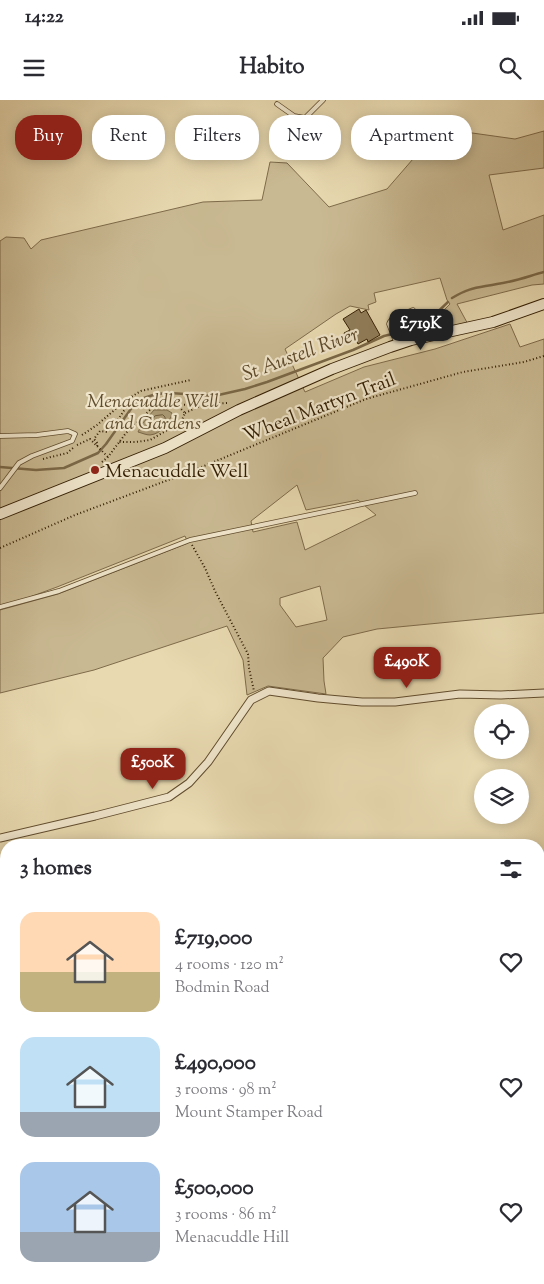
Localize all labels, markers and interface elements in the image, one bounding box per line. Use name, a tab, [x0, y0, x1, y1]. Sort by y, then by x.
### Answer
text: 14:22	[25, 4, 64, 31]
text: Habito	[239, 52, 305, 84]
icon: menu	[20, 54, 48, 82]
icon: search	[496, 54, 524, 82]
chip: Buy	[15, 115, 82, 160]
chip: Rent	[92, 115, 165, 160]
chip: Filters	[175, 115, 259, 160]
chip: New	[269, 115, 341, 160]
chip: Apartment	[351, 115, 472, 160]
pin: £719K	[386, 308, 456, 351]
text: £719K	[400, 313, 442, 336]
water label: St Austell River	[239, 321, 363, 390]
street label: Wheal Martyn Trail	[240, 367, 400, 450]
park label: Menacuddle Well and Gardens	[87, 389, 219, 438]
place label: Menacuddle Well	[105, 459, 248, 486]
marker: Menacuddle Well	[89, 464, 101, 476]
pin: £490K	[372, 646, 442, 689]
text: £490K	[385, 651, 429, 674]
map controls	[474, 704, 529, 824]
button: locate	[474, 704, 529, 759]
pin: £500K	[118, 748, 188, 790]
text: £500K	[132, 752, 174, 775]
button: layers	[474, 769, 529, 824]
text: 3 homes	[20, 854, 92, 884]
icon: filters	[497, 855, 525, 883]
text: £719,000	[175, 924, 252, 954]
icon: home	[60, 932, 120, 992]
icon: heart	[497, 948, 525, 976]
text: 4 rooms · 120 m²	[175, 954, 284, 977]
text: Bodmin Road	[175, 977, 269, 1000]
text: £490,000	[175, 1049, 256, 1079]
icon: home	[60, 1057, 120, 1117]
icon: heart	[497, 1073, 525, 1101]
text: 3 rooms · 98 m²	[175, 1079, 277, 1102]
text: Mount Stamper Road	[175, 1102, 323, 1125]
text: £500,000	[175, 1174, 254, 1204]
icon: home	[60, 1182, 120, 1242]
icon: heart	[497, 1198, 525, 1226]
text: 3 rooms · 86 m²	[175, 1204, 277, 1227]
text: Menacuddle Hill	[175, 1227, 289, 1250]

